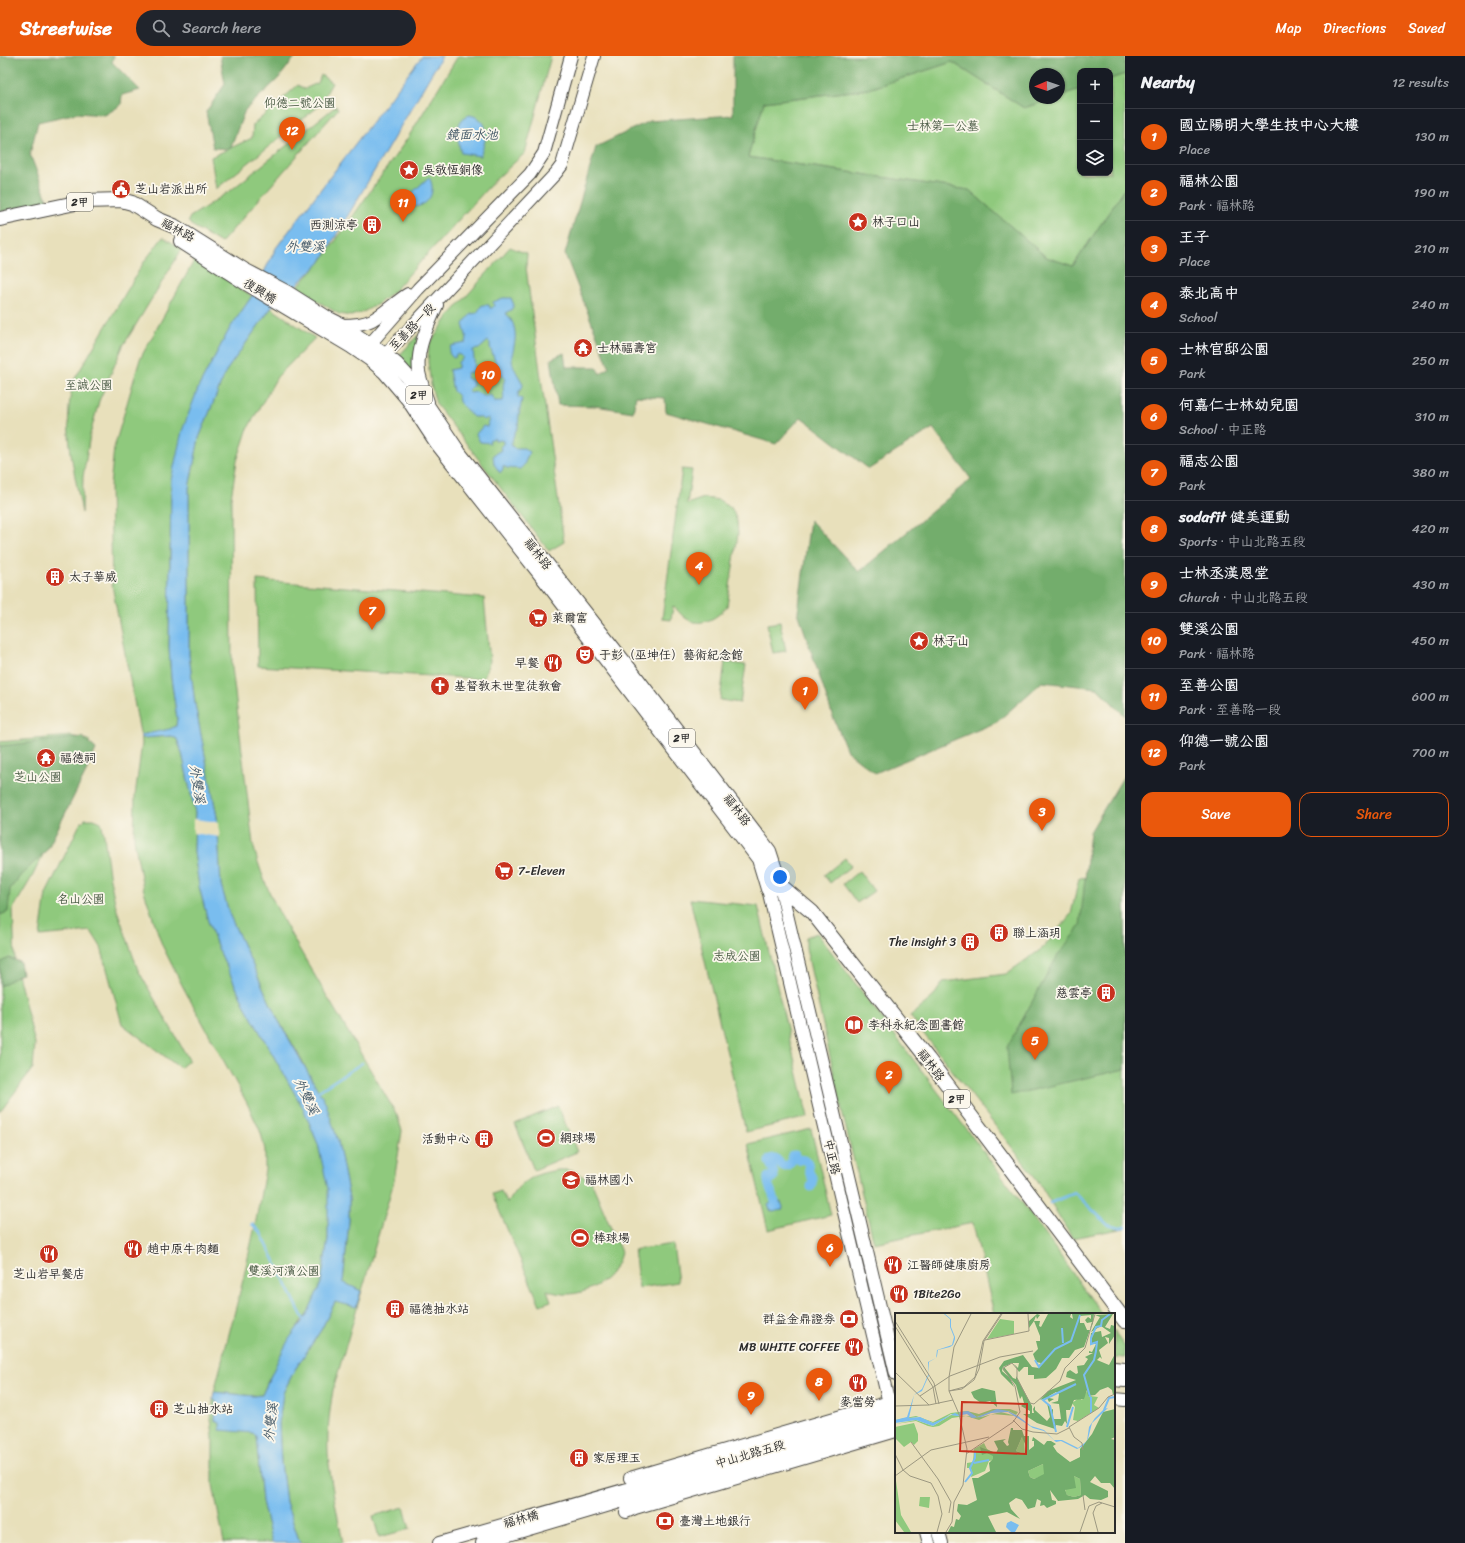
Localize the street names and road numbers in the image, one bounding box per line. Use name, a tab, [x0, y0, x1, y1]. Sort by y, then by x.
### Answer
road number: 2甲	[67, 193, 93, 211]
street label: 福林路	[157, 212, 199, 248]
street label: 復興橋	[239, 272, 281, 310]
street label: 至善路一段	[383, 298, 441, 356]
road number: 2甲	[406, 386, 432, 404]
street label: 福林路	[518, 533, 558, 575]
road number: 2甲	[669, 729, 695, 747]
street label: 福林路	[717, 789, 757, 831]
street label: 福林路	[911, 1044, 951, 1086]
road number: 2甲	[944, 1090, 970, 1108]
street label: 中正路	[817, 1137, 847, 1177]
street label: 中山北路五段	[712, 1434, 788, 1474]
street label: 福林橋	[501, 1503, 541, 1535]

